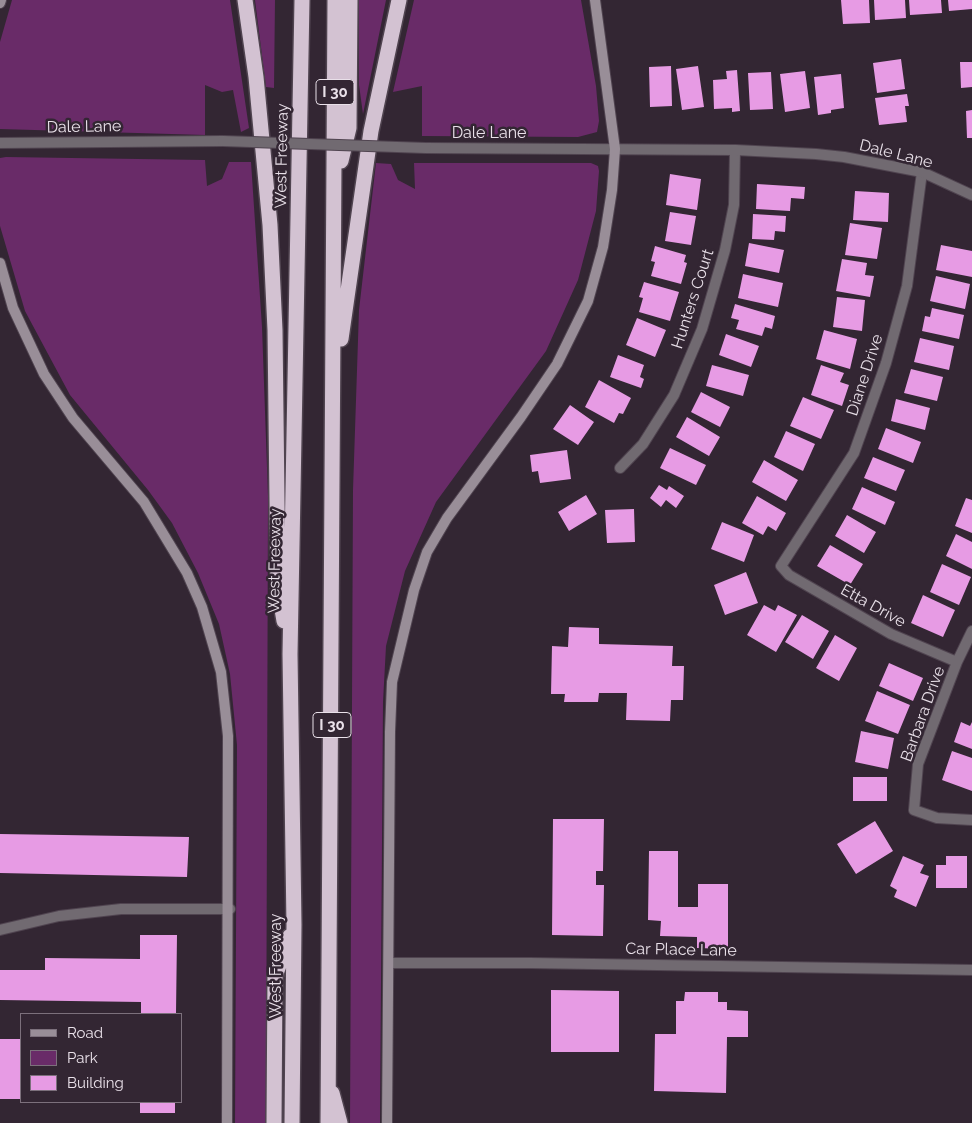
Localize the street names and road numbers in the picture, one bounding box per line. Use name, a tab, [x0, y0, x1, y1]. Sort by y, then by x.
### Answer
road number: I 30	[316, 80, 354, 104]
street label: West Freeway	[271, 103, 293, 209]
street label: Dale Lane	[46, 117, 122, 137]
street label: Dale Lane	[452, 123, 526, 143]
street label: Dale Lane	[857, 136, 935, 172]
street label: Hunters Court	[668, 247, 718, 351]
street label: Diane Drive	[843, 332, 887, 418]
street label: West Freeway	[264, 508, 286, 614]
street label: Etta Drive	[837, 580, 909, 632]
street label: Barbara Drive	[897, 664, 949, 764]
road number: I 30	[313, 712, 351, 738]
street label: West Freeway	[266, 914, 286, 1018]
street label: Car Place Lane	[625, 939, 737, 961]

